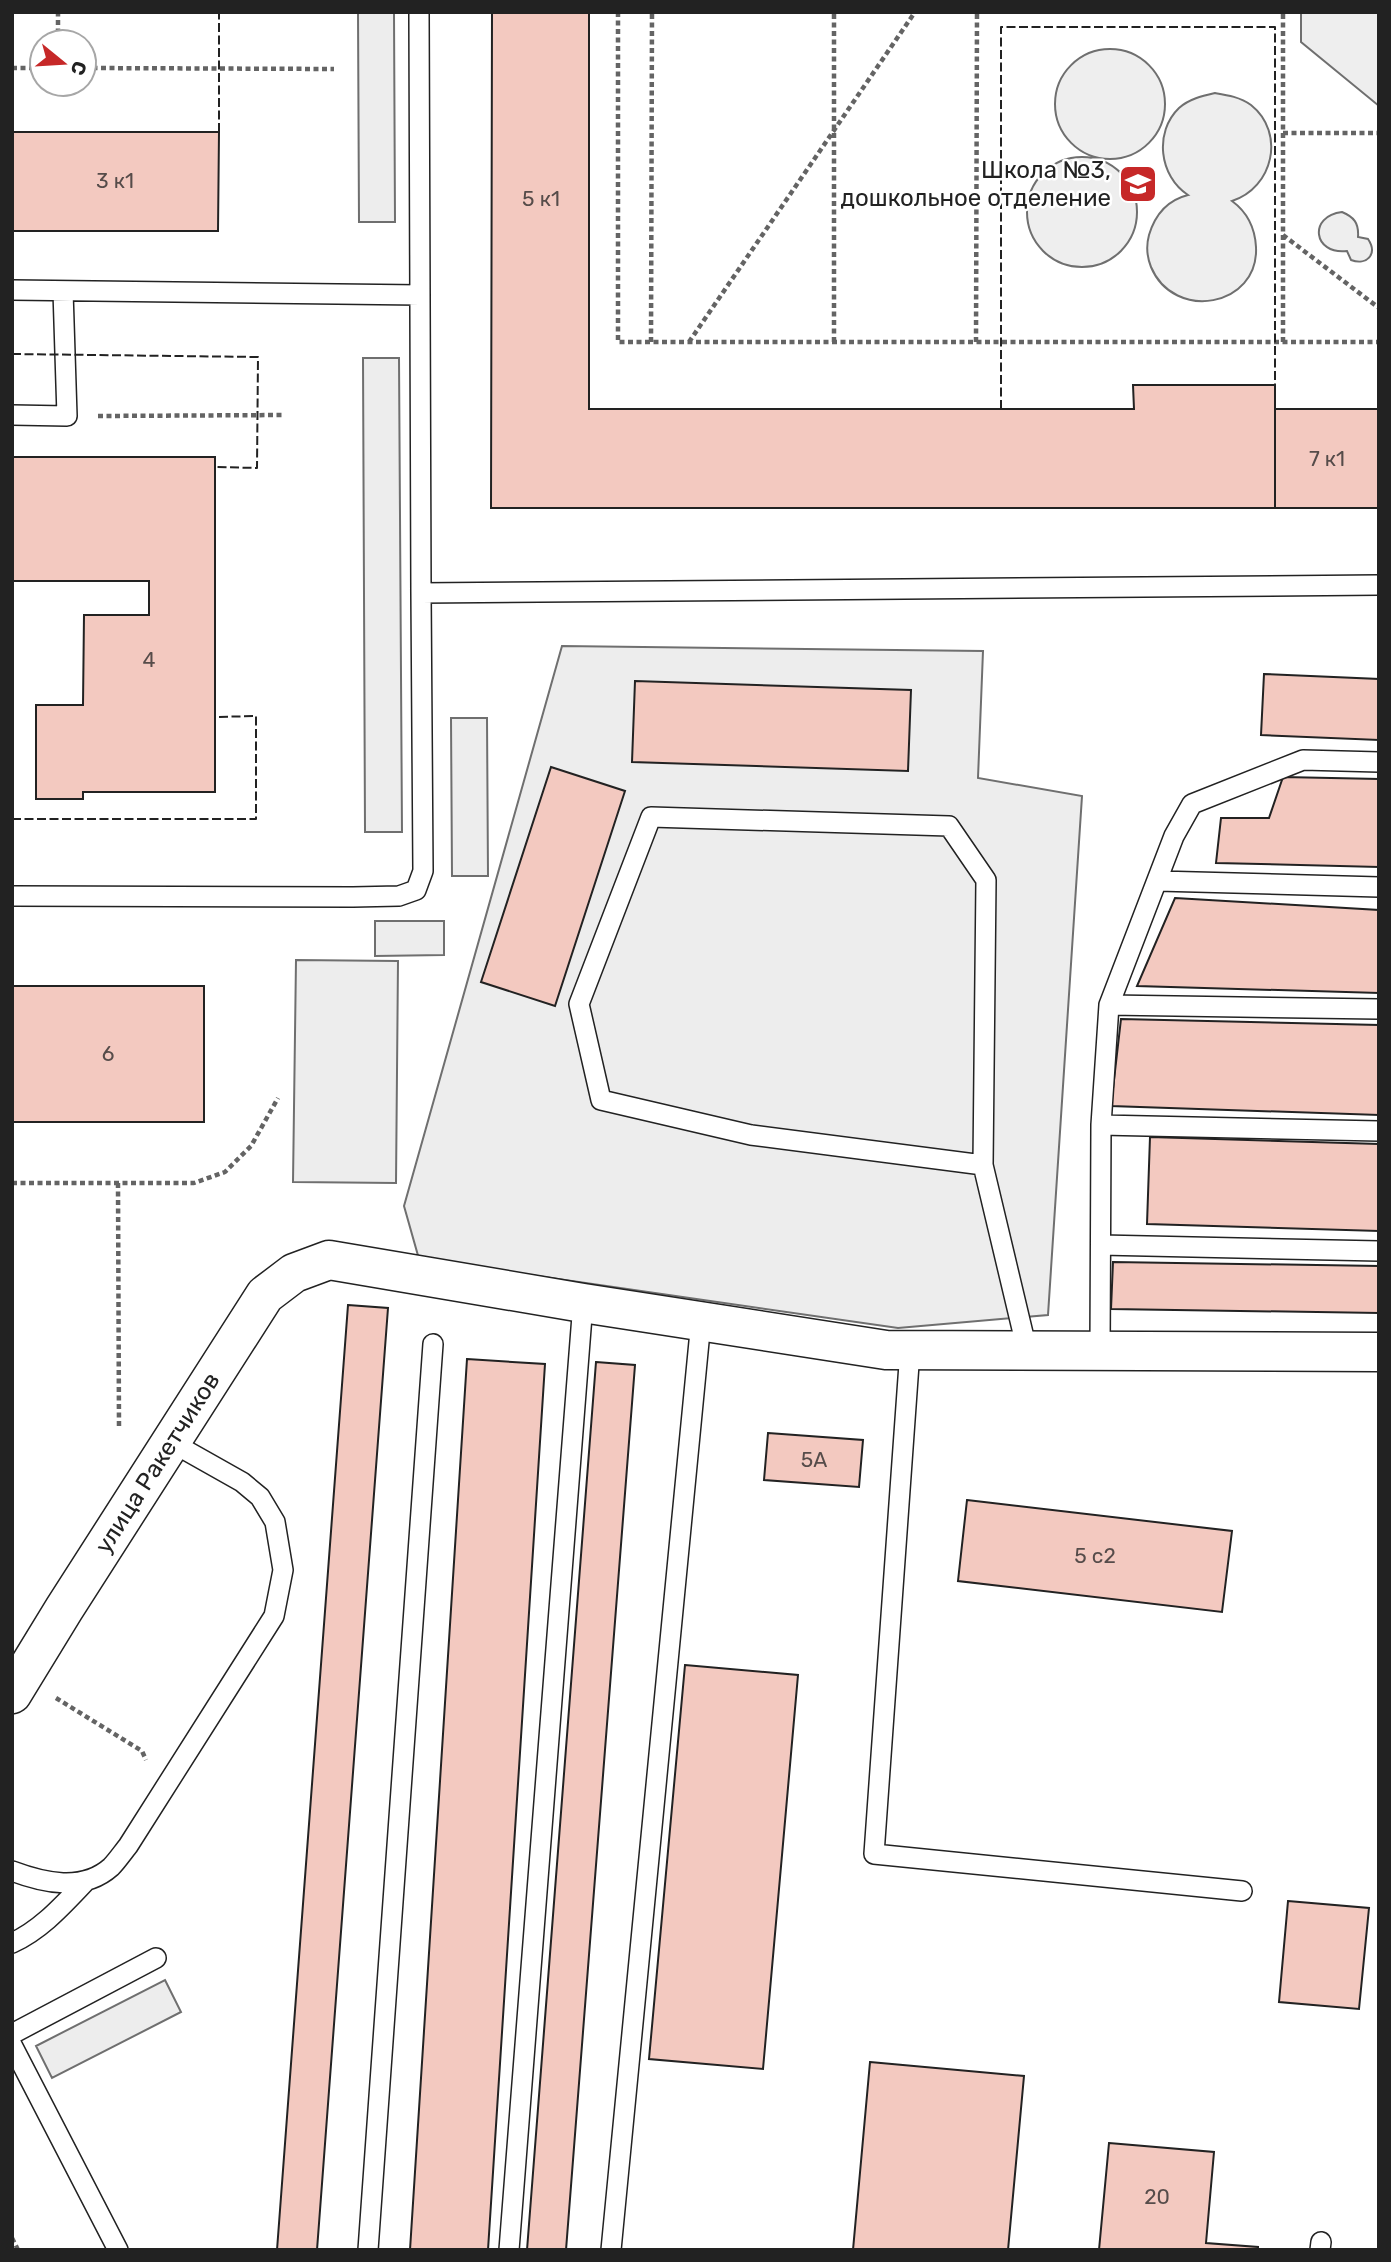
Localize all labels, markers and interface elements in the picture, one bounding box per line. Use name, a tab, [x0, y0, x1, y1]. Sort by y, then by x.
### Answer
north arrow	[28, 28, 98, 98]
text: С	[66, 58, 92, 78]
place label: Школа №3, дошкольное отделение	[841, 156, 1111, 212]
school or university icon: Школа №3, дошкольное отделение	[1117, 163, 1159, 205]
house number: 3 к1	[96, 168, 134, 193]
house number: 5 к1	[522, 186, 560, 211]
house number: 7 к1	[1309, 446, 1345, 471]
house number: 4	[142, 647, 156, 672]
house number: 6	[102, 1041, 114, 1066]
street label: улица Ракетчиков	[89, 1367, 226, 1559]
house number: 5А	[801, 1447, 827, 1472]
house number: 5 c2	[1074, 1543, 1116, 1568]
house number: 20	[1144, 2184, 1170, 2209]

